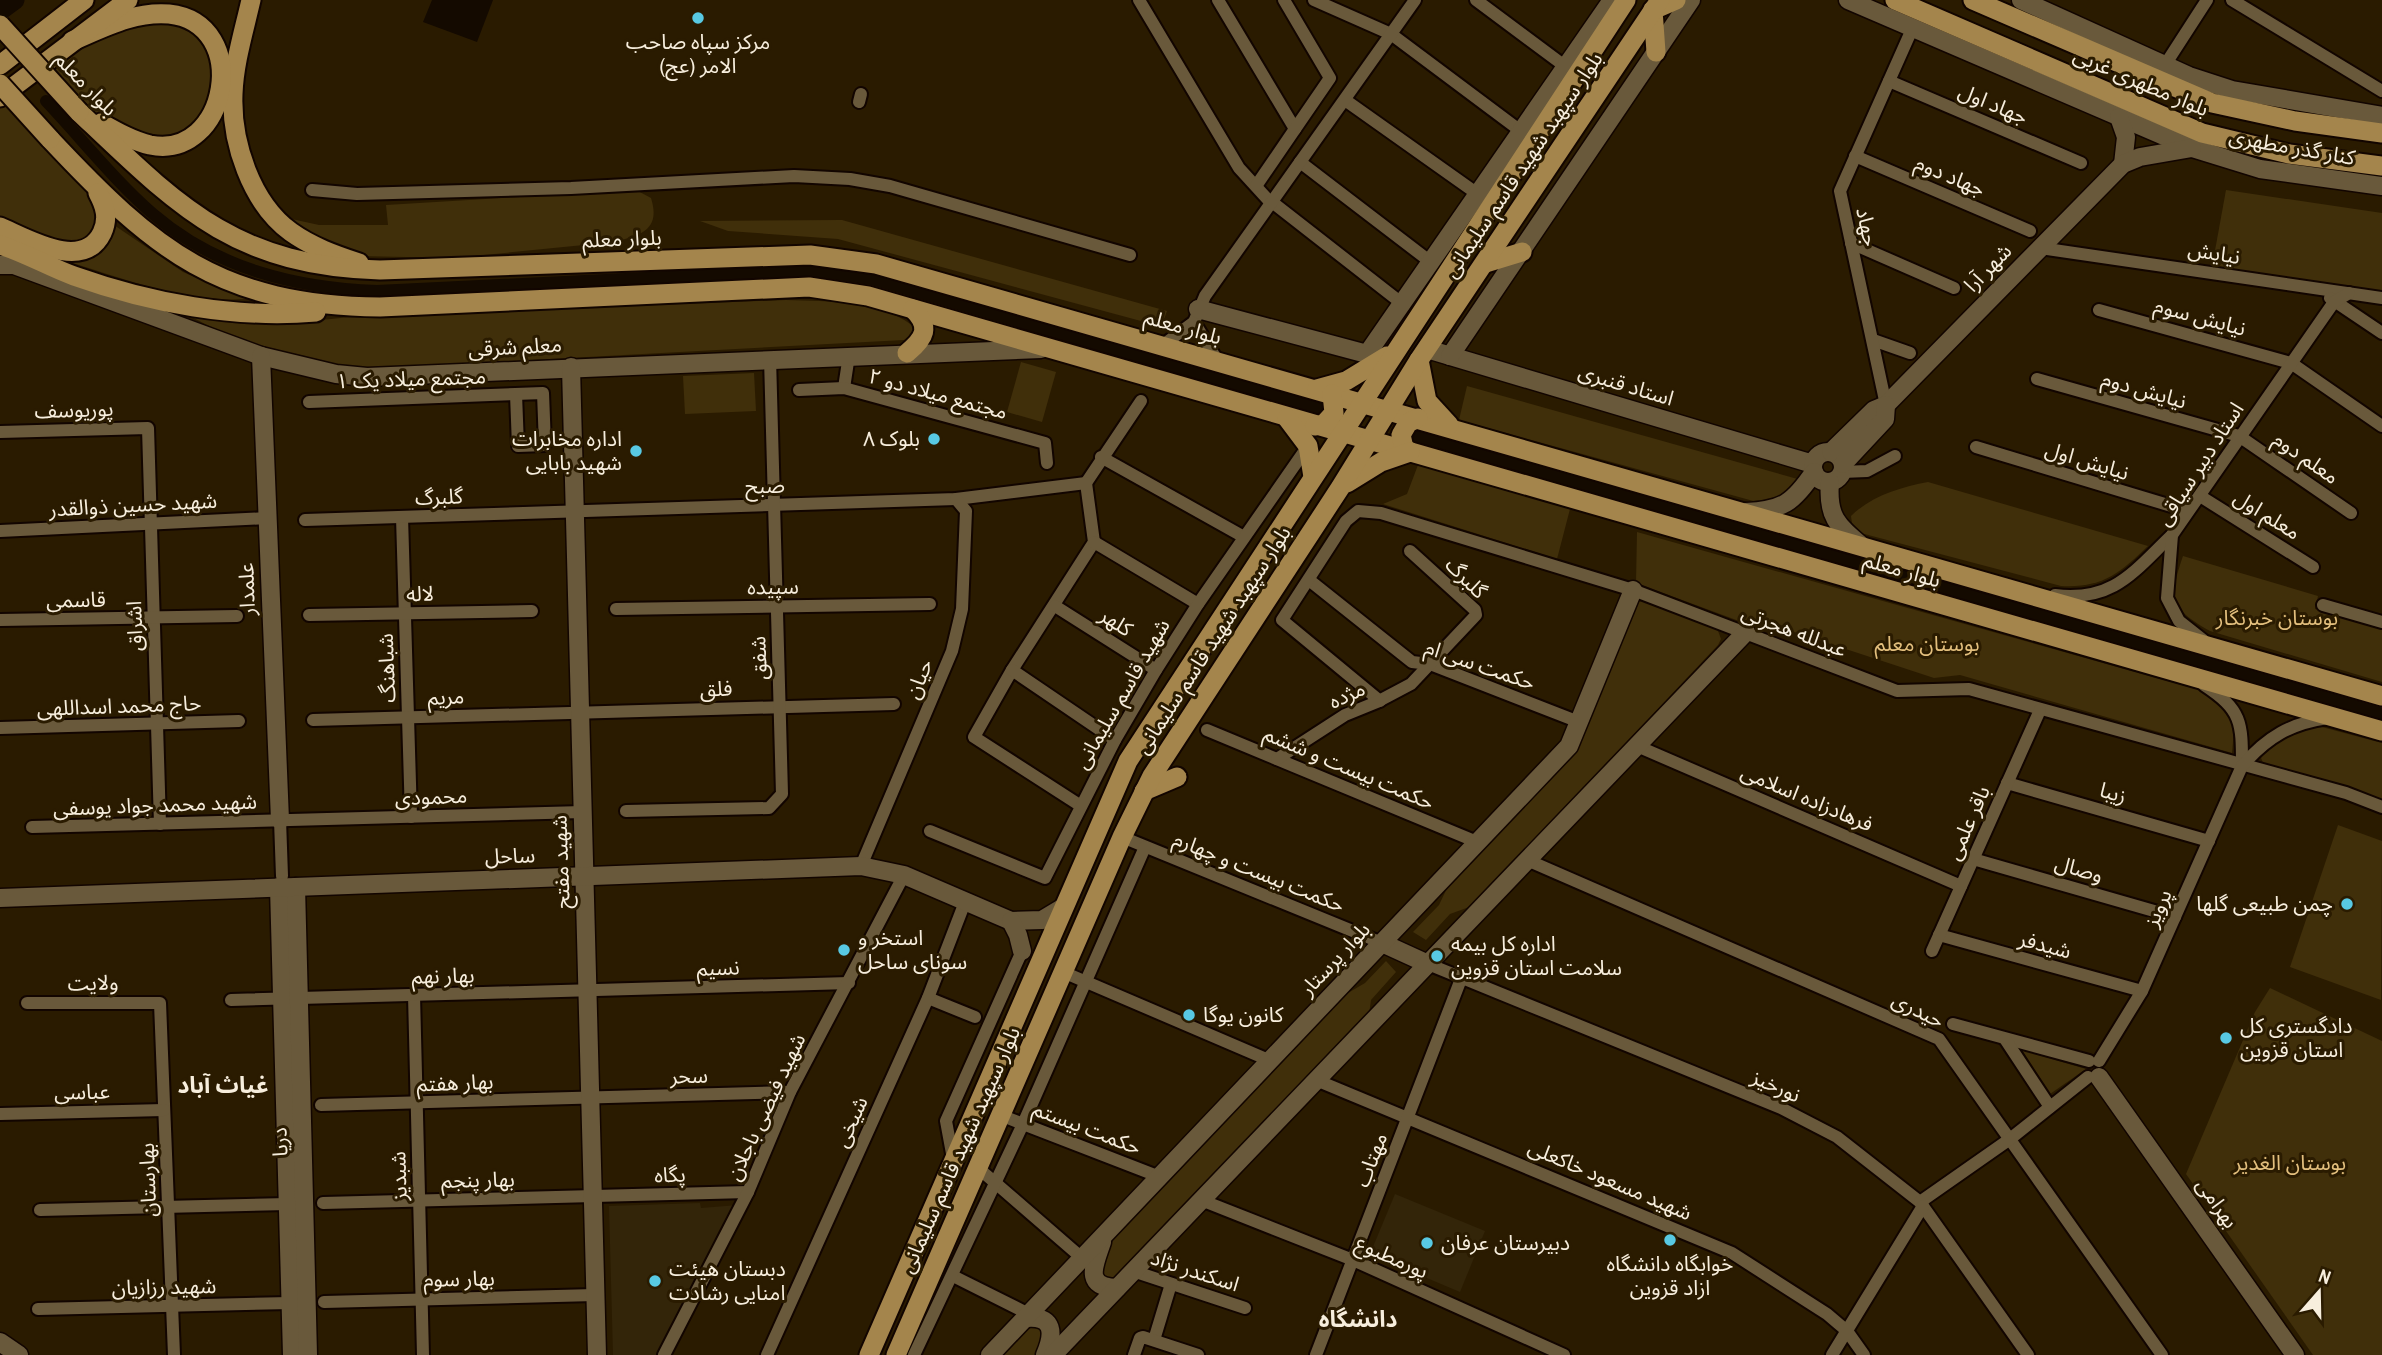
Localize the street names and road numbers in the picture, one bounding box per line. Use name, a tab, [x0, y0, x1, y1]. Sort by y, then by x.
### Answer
street label: بلوار مطهری غربی	[2069, 40, 2213, 123]
street label: بلوار معلم	[48, 45, 124, 123]
street label: بلوار سپهبد شهید قاسم سلیمانی	[1436, 46, 1610, 284]
street label: جهاد اول	[1954, 76, 2032, 131]
street label: کنار گذر مطهری	[2227, 121, 2358, 172]
street label: جهاد دوم	[1910, 148, 1990, 205]
street label: جهاد	[1849, 205, 1886, 249]
street label: بلوار معلم	[582, 223, 662, 255]
street label: نيايش	[2186, 234, 2242, 271]
street label: شهر آرا	[1957, 237, 2018, 298]
street label: نیایش سوم	[2151, 290, 2249, 345]
street label: بلوار معلم	[1141, 302, 1225, 352]
street label: معلم شرقی	[467, 330, 563, 364]
street label: استاد قنبری	[1575, 356, 1677, 413]
street label: مجتمع میلاد یک ۱	[335, 361, 487, 397]
street label: مجتمع میلاد دو ۲	[865, 361, 1011, 427]
street label: نیایش دوم	[2098, 364, 2190, 417]
street label: پوریوسف	[34, 394, 114, 425]
street label: استاد دبیر سیاقی	[2149, 396, 2250, 531]
street label: معلم دوم	[2266, 424, 2345, 492]
street label: نیایش اول	[2042, 434, 2133, 487]
street label: صبح	[745, 470, 785, 502]
street label: گلبرگ	[414, 481, 464, 512]
street label: معلم اول	[2228, 483, 2306, 547]
street label: شهید حسین ذوالقدر	[47, 486, 218, 523]
street label: بلوار سپهبد شهید قاسم سلیمانی	[1128, 520, 1298, 760]
street label: بلوار معلم	[1860, 545, 1944, 595]
street label: گلبرگ	[1439, 550, 1494, 605]
street label: علمدار	[231, 562, 262, 617]
street label: سپیده	[747, 572, 799, 601]
street label: لاله	[406, 579, 434, 608]
street label: قاسمی	[46, 584, 106, 615]
street label: عبدلله هجرتی	[1737, 597, 1851, 664]
street label: اشراق	[119, 600, 150, 652]
street label: کلهر	[1093, 600, 1139, 643]
street label: شهید قاسم سلیمانی	[1067, 613, 1177, 775]
street label: حکمت سی ام	[1421, 632, 1539, 699]
street label: شباهنگ	[371, 633, 402, 703]
street label: شفق	[743, 636, 774, 680]
street label: حیان	[897, 655, 940, 703]
street label: فلق	[699, 673, 733, 704]
street label: مژده	[1324, 674, 1370, 716]
street label: مریم	[427, 681, 465, 713]
street label: حاج محمد اسداللهی	[36, 688, 202, 724]
street label: حکمت بیست و ششم	[1259, 719, 1439, 817]
street label: فرهادزاده اسلامی	[1737, 757, 1878, 838]
street label: زیبا	[2096, 775, 2130, 810]
street label: محمودی	[394, 781, 468, 812]
street label: باقر علمی	[1938, 781, 1997, 865]
street label: شهید محمد جواد یوسفی	[53, 786, 257, 823]
street label: شهید مفتح	[544, 815, 578, 909]
street label: حکمت بیست و چهارم	[1168, 824, 1349, 921]
street label: ساحل	[484, 840, 536, 871]
street label: وصال	[2052, 848, 2107, 889]
street label: پرویز	[2136, 884, 2179, 932]
street label: بلوار پرستار	[1292, 915, 1376, 1003]
street label: شیدفر	[2015, 923, 2075, 965]
street label: نسیم	[696, 952, 740, 984]
street label: بهار نهم	[411, 960, 475, 992]
street label: ولایت	[67, 968, 119, 997]
street label: حیدری	[1887, 984, 1949, 1035]
street label: بلوار سپهبد شهید قاسم سلیمانی	[892, 1022, 1028, 1278]
street label: شهید فیضی باجلان	[719, 1028, 812, 1185]
street label: سحر	[668, 1060, 709, 1091]
street label: نورخیز	[1746, 1062, 1805, 1109]
street label: بهار هفتم	[416, 1067, 494, 1099]
street label: عباسی	[54, 1077, 110, 1106]
street label: شیخی	[826, 1092, 875, 1152]
street label: حکمت بیستم	[1028, 1094, 1146, 1162]
street label: دریا	[264, 1127, 295, 1157]
street label: مهتاب	[1347, 1128, 1394, 1191]
street label: شهید مسعود خاکعلی	[1524, 1132, 1697, 1227]
street label: بهارستان	[132, 1142, 163, 1218]
street label: شبدیز	[383, 1151, 414, 1202]
street label: پگاه	[654, 1159, 686, 1190]
street label: بهار پنجم	[441, 1164, 515, 1196]
street label: بهرامی	[2190, 1172, 2245, 1234]
street label: پورمطبوع	[1351, 1228, 1433, 1286]
street label: اسکندر نژاد	[1147, 1243, 1243, 1298]
street label: بهار سوم	[423, 1263, 495, 1296]
street label: شهید رزازیان	[111, 1271, 217, 1302]

